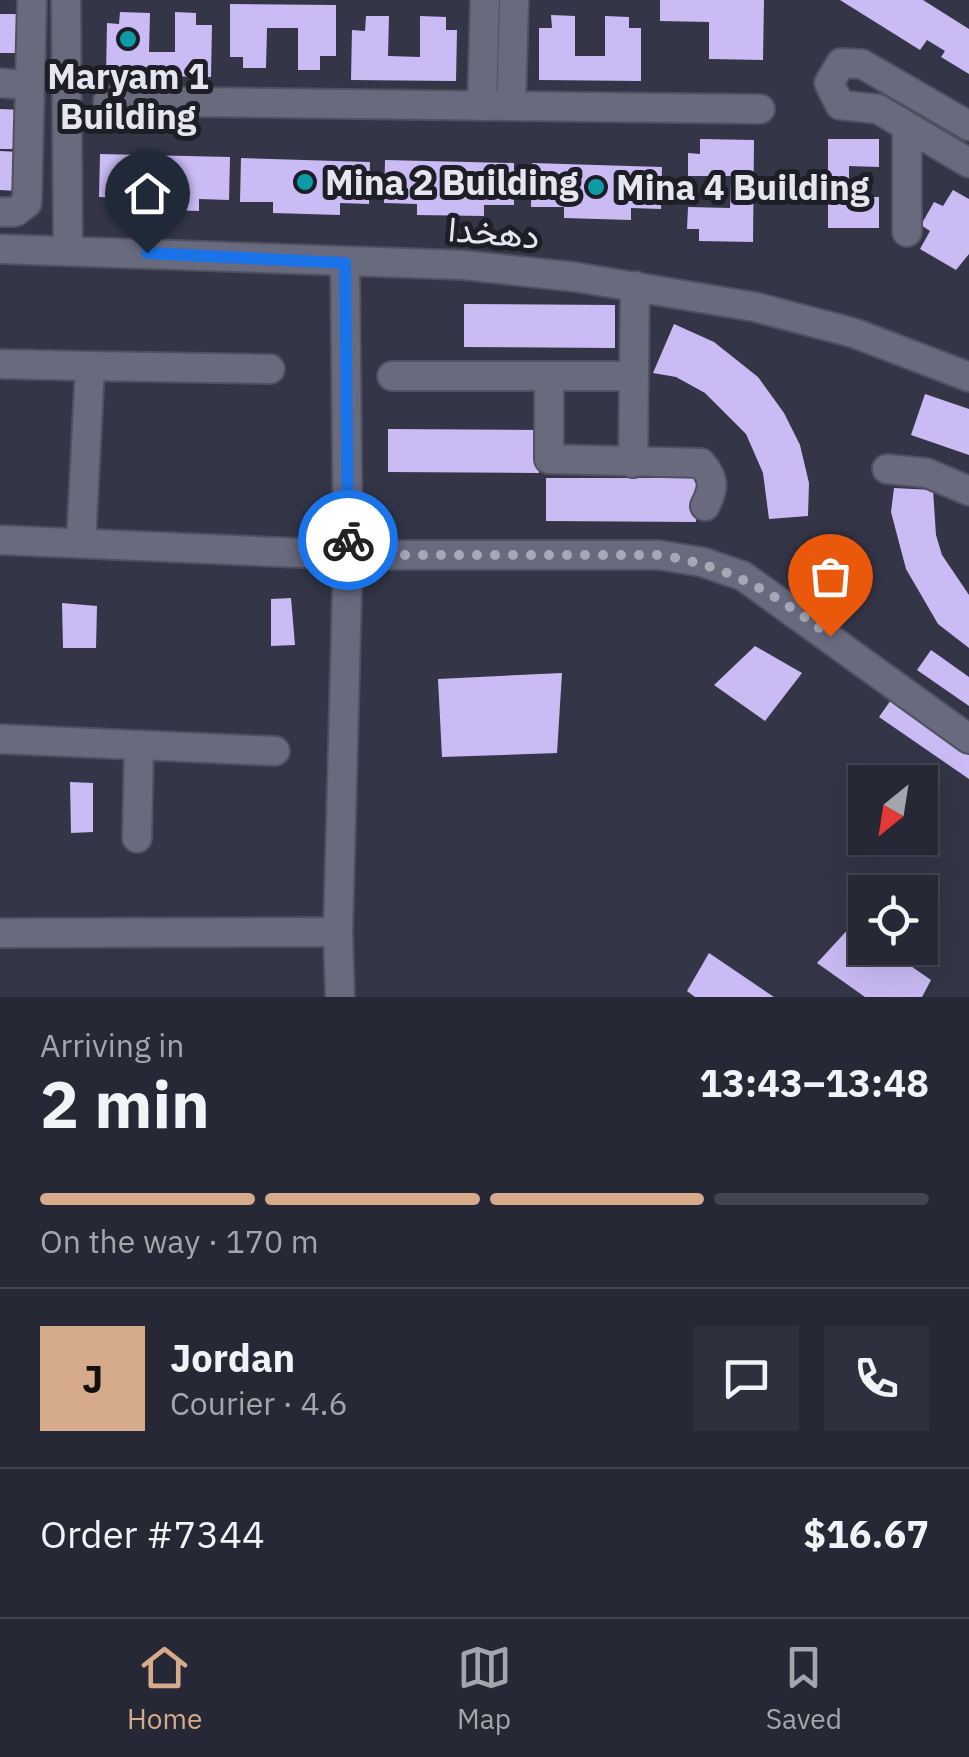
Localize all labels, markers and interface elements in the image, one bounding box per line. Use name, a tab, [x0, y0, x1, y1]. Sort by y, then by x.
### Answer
marker: Maryam 1 Building	[117, 28, 139, 50]
place label: Maryam 1 Building	[47, 53, 209, 139]
pin	[105, 151, 190, 254]
place label: Mina 2 Building	[325, 159, 579, 205]
place label: Mina 4 Building	[616, 164, 870, 210]
icon: home	[120, 166, 175, 221]
marker: Mina 2 Building	[294, 171, 316, 193]
marker: Mina 4 Building	[585, 176, 607, 198]
street label: دهخدا	[446, 205, 542, 259]
courier	[298, 490, 398, 590]
icon: bike	[321, 513, 376, 568]
pin	[788, 534, 873, 637]
icon: bag	[803, 549, 858, 604]
north arrow	[848, 765, 938, 855]
map controls	[848, 765, 938, 965]
button: locate	[848, 875, 938, 965]
text: Arriving in	[40, 1024, 185, 1066]
text: 13:43–13:48	[699, 1058, 929, 1107]
text: 2 min	[40, 1061, 210, 1146]
text: On the way · 170 m	[40, 1220, 319, 1262]
button: chat	[694, 1326, 799, 1431]
button: phone	[824, 1326, 929, 1431]
text: Jordan	[170, 1333, 295, 1382]
text: J	[82, 1354, 103, 1403]
text: Courier · 4.6	[170, 1382, 348, 1424]
text: Order #7344	[40, 1509, 265, 1558]
text: $16.67	[803, 1509, 929, 1558]
tab: Home	[127, 1640, 202, 1737]
tab: Map	[457, 1640, 512, 1737]
tab: Saved	[766, 1640, 842, 1737]

